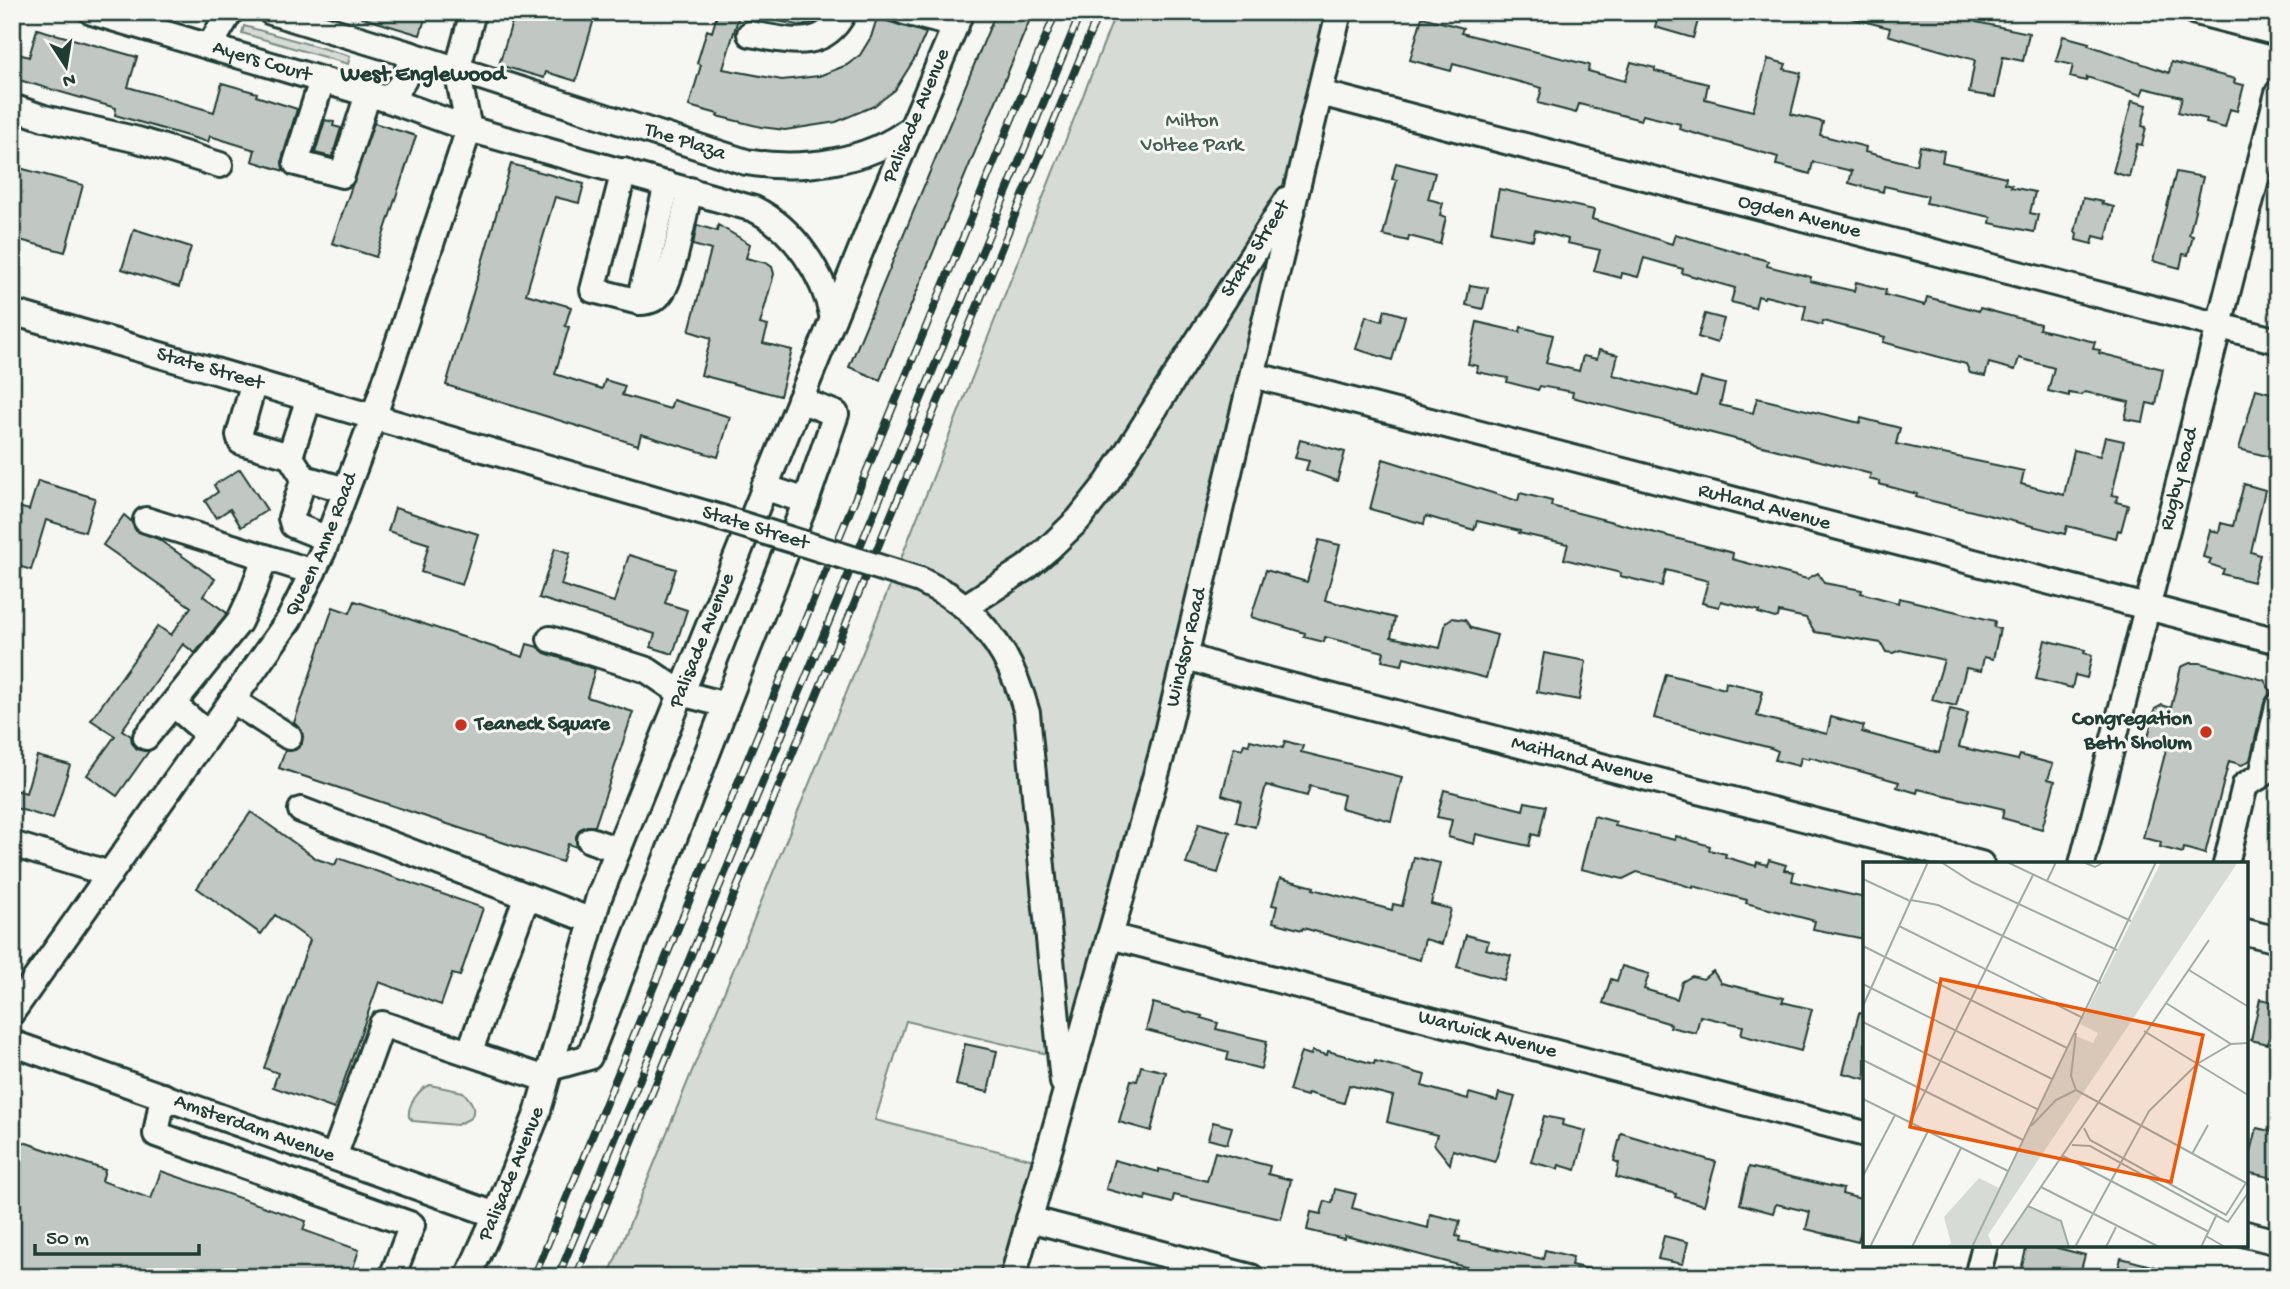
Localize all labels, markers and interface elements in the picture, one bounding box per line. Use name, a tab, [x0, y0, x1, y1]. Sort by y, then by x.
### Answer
north arrow	[32, 32, 102, 102]
street label: Ayers Court	[209, 36, 316, 89]
street label: Palisade Avenue	[877, 44, 957, 188]
district label: West Englewood	[339, 62, 508, 89]
text: N	[60, 67, 77, 92]
park label: Milton Voltee Park	[1140, 110, 1246, 159]
street label: The Plaza	[640, 117, 730, 168]
street label: Ogden Avenue	[1735, 189, 1864, 245]
street label: State Street	[1216, 194, 1297, 303]
street label: State Street	[153, 342, 269, 398]
street label: Rugby Road	[2155, 424, 2205, 533]
street label: Queen Anne Road	[280, 468, 364, 621]
street label: Rutland Avenue	[1695, 478, 1834, 537]
street label: State Street	[699, 501, 814, 558]
street label: Palisade Avenue	[664, 569, 742, 713]
street label: Windsor Road	[1161, 584, 1214, 710]
place label: Congregation Beth Sholum	[2071, 708, 2193, 757]
place label: Teaneck Square	[473, 713, 611, 738]
marker: Teaneck Square	[453, 717, 469, 733]
marker: Congregation Beth Sholum	[2198, 724, 2214, 740]
street label: Maitland Avenue	[1508, 731, 1657, 792]
inset map	[1863, 862, 2248, 1247]
street label: Warwick Avenue	[1415, 1005, 1560, 1065]
street label: Amsterdam Avenue	[170, 1089, 339, 1170]
street label: Palisade Avenue	[473, 1103, 551, 1246]
scale bar	[35, 1212, 200, 1256]
text: 50 m	[46, 1228, 89, 1253]

